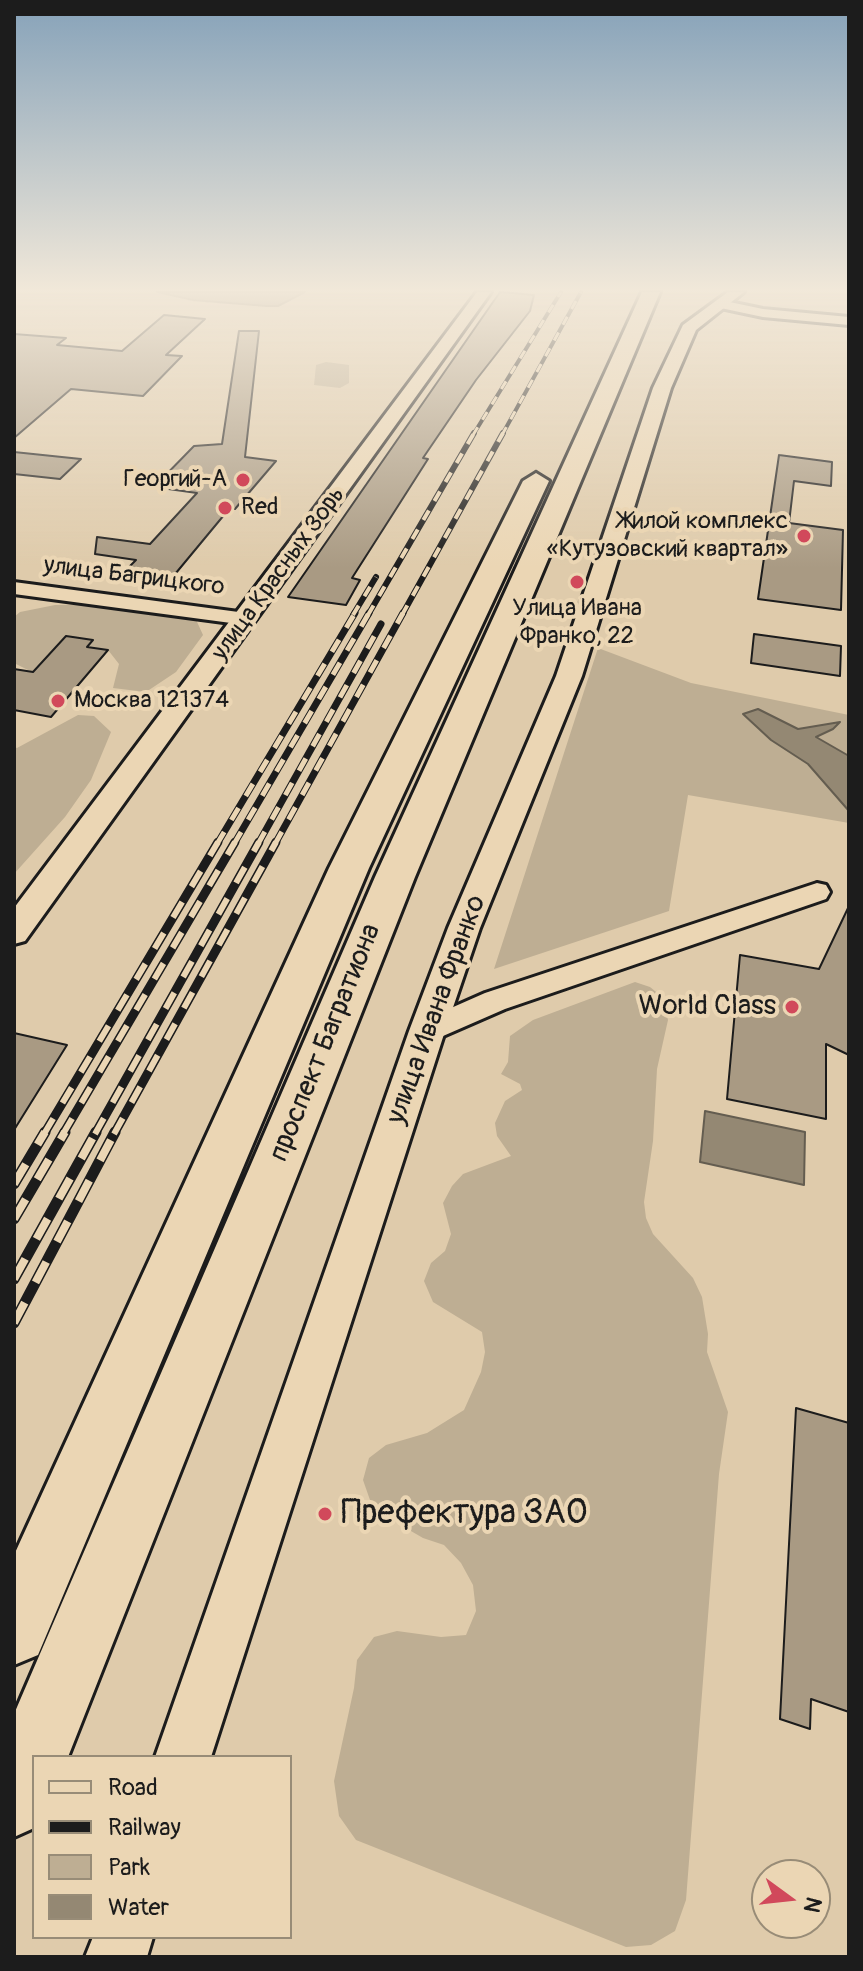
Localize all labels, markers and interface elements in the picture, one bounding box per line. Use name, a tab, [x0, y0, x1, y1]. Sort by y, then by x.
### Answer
place label: Георгий-А	[123, 466, 227, 494]
marker: Георгий-А	[234, 471, 252, 489]
street label: улица Красных Зорь	[206, 482, 352, 666]
place label: Red	[241, 494, 278, 522]
marker: Red	[216, 499, 234, 517]
place label: Жилой комплекс «Кутузовский квартал»	[547, 508, 788, 564]
marker: Жилой комплекс «Кутузовский квартал»	[795, 527, 813, 545]
street label: улица Багрицкого	[42, 552, 226, 602]
marker: Улица Ивана Франко, 22	[568, 573, 586, 591]
place label: Улица Ивана Франко, 22	[512, 595, 642, 651]
place label: Москва 121374	[74, 687, 229, 715]
marker: Москва 121374	[49, 692, 67, 710]
street label: улица Ивана Франко	[380, 891, 494, 1129]
street label: проспект Багратиона	[263, 919, 389, 1167]
place label: World Class	[639, 990, 776, 1024]
marker: World Class	[783, 998, 801, 1016]
place label: Префектура ЗАО	[341, 1494, 587, 1534]
marker: Префектура ЗАО	[316, 1505, 334, 1523]
legend	[32, 1755, 292, 1939]
text: Road	[108, 1773, 158, 1802]
text: Railway	[108, 1813, 181, 1842]
text: Park	[108, 1853, 150, 1882]
north arrow	[751, 1859, 831, 1939]
text: Water	[108, 1893, 169, 1922]
text: N	[797, 1894, 828, 1916]

